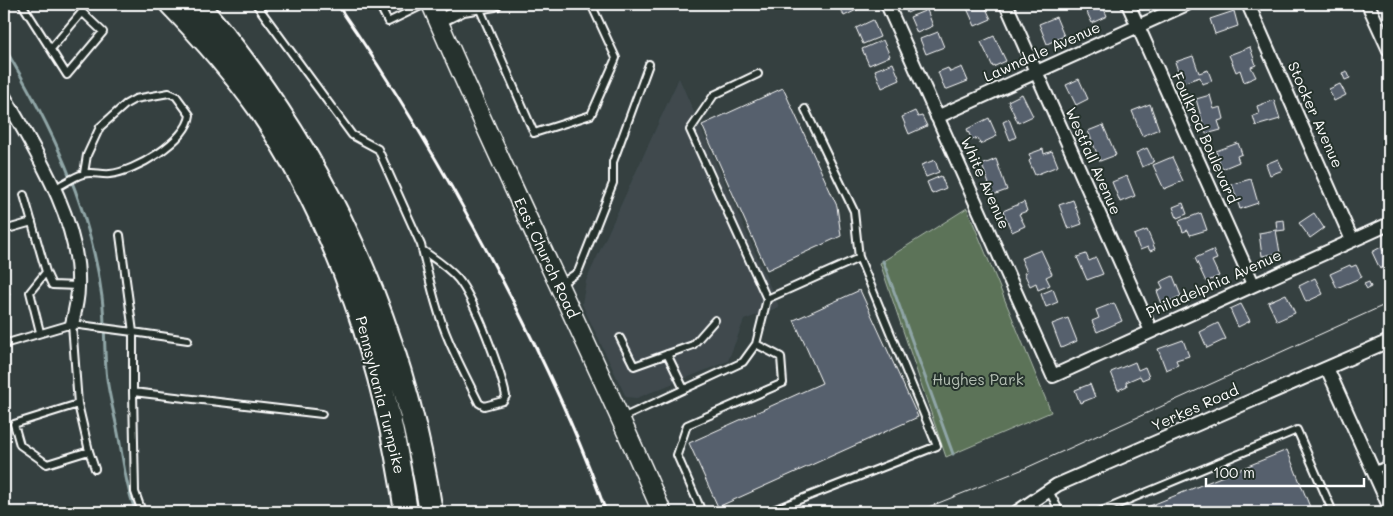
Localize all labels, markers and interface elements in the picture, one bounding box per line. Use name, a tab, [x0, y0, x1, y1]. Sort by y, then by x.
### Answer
street label: Lawndale Avenue	[980, 16, 1103, 86]
street label: Stocker Avenue	[1284, 58, 1348, 171]
street label: Foulkrod Boulevard	[1168, 69, 1244, 206]
street label: Westfall Avenue	[1061, 104, 1127, 218]
street label: White Avenue	[957, 133, 1015, 232]
street label: East Church Road	[510, 194, 584, 321]
street label: Philadelphia Avenue	[1143, 244, 1284, 322]
street label: Pennsylvania Turnpike	[352, 314, 410, 476]
park label: Hughes Park	[932, 369, 1024, 389]
street label: Yerkes Road	[1148, 379, 1241, 435]
scale bar	[1206, 456, 1363, 488]
text: 100 m	[1213, 462, 1255, 482]

